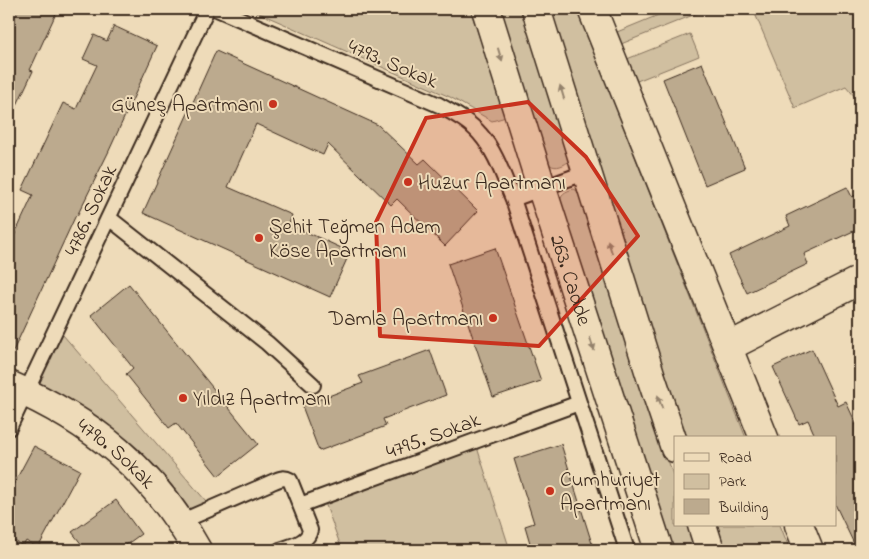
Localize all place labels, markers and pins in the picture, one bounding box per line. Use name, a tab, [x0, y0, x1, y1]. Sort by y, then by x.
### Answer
place label: Güneş Apartmanı	[111, 91, 263, 121]
marker: Güneş Apartmanı	[267, 98, 279, 110]
place label: Huzur Apartmanı	[418, 169, 566, 199]
marker: Huzur Apartmanı	[402, 176, 414, 188]
place label: Şehit Teğmen Adem Köse Apartmanı	[269, 213, 441, 267]
marker: Şehit Teğmen Adem Köse Apartmanı	[253, 232, 265, 244]
place label: Damla Apartmanı	[328, 305, 483, 335]
marker: Damla Apartmanı	[487, 312, 499, 324]
place label: Yıldız Apartmanı	[193, 385, 331, 415]
marker: Yıldız Apartmanı	[177, 392, 189, 404]
place label: Cumhuriyet Apartmanı	[560, 466, 660, 520]
marker: Cumhuriyet Apartmanı	[544, 485, 556, 497]

